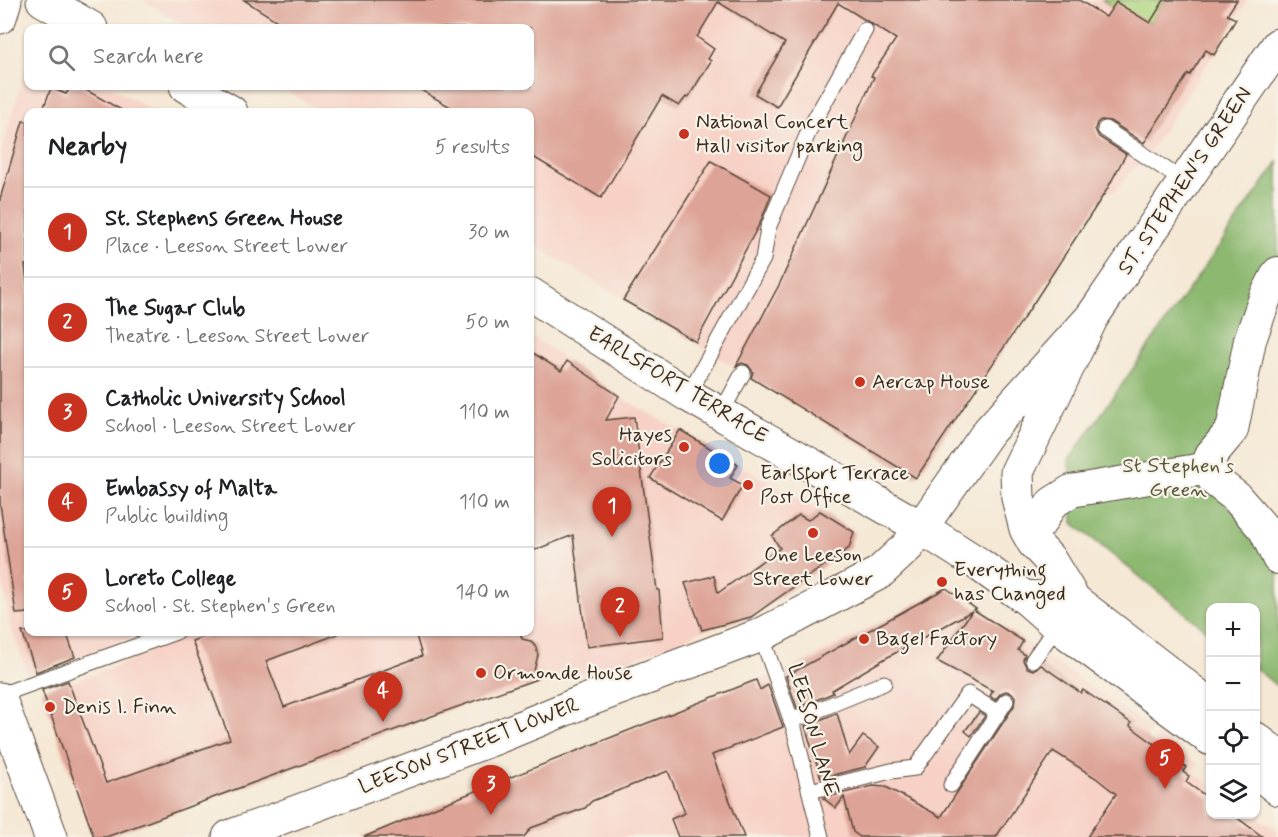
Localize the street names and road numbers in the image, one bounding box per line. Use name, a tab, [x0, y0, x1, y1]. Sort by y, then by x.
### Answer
street label: ST. STEPHEN'S GREEN	[1112, 81, 1258, 281]
street label: EARLSFORT TERRACE	[582, 320, 774, 450]
street label: LEESON LANE	[781, 660, 845, 800]
street label: LEESON STREET LOWER	[355, 691, 583, 801]

